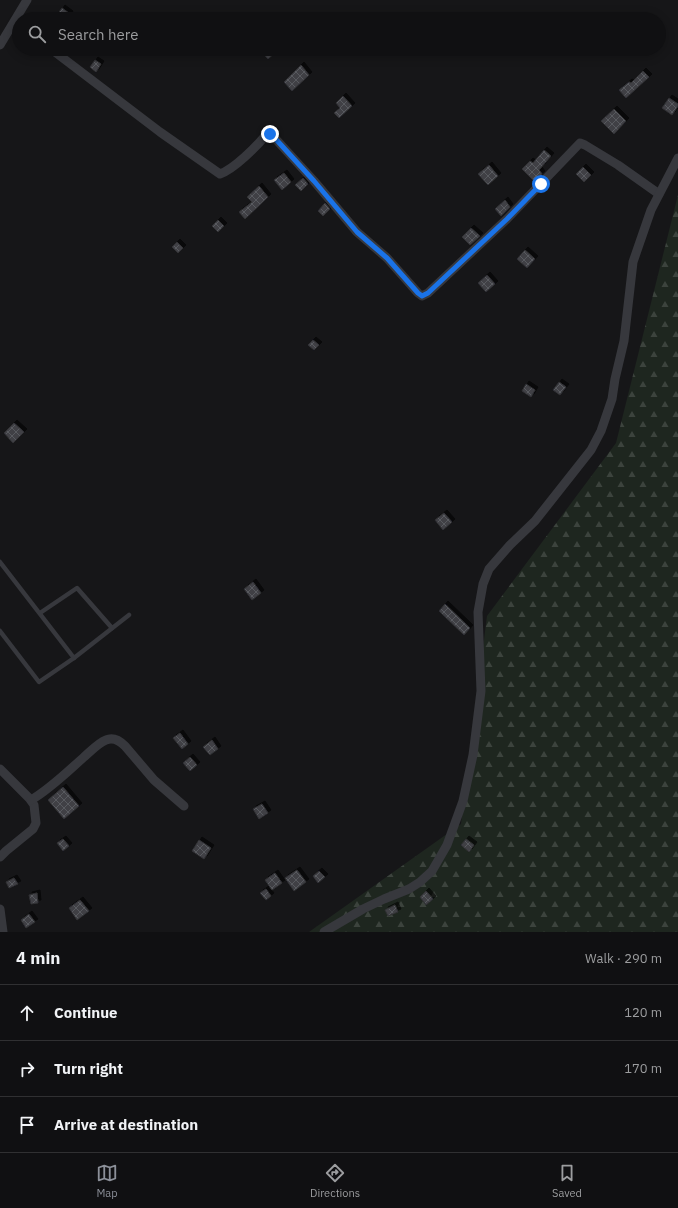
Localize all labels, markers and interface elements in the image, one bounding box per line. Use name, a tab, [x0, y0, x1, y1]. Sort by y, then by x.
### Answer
search box	[12, 12, 666, 56]
icon: search	[26, 23, 48, 45]
text: Search here	[58, 25, 138, 44]
route end	[261, 125, 279, 143]
route start	[532, 175, 550, 193]
text: 4 min	[16, 947, 60, 969]
text: Walk · 290 m	[585, 950, 662, 967]
icon: ahead	[16, 1002, 38, 1024]
text: Continue	[54, 1003, 118, 1022]
text: 120 m	[624, 1004, 662, 1021]
icon: right	[16, 1058, 38, 1080]
text: Turn right	[54, 1059, 123, 1078]
text: 170 m	[624, 1060, 662, 1077]
icon: arrive	[16, 1114, 38, 1136]
text: Arrive at destination	[54, 1115, 198, 1134]
tab: Map	[96, 1162, 118, 1200]
tab: Directions	[310, 1162, 360, 1200]
tab: Saved	[552, 1162, 582, 1200]

